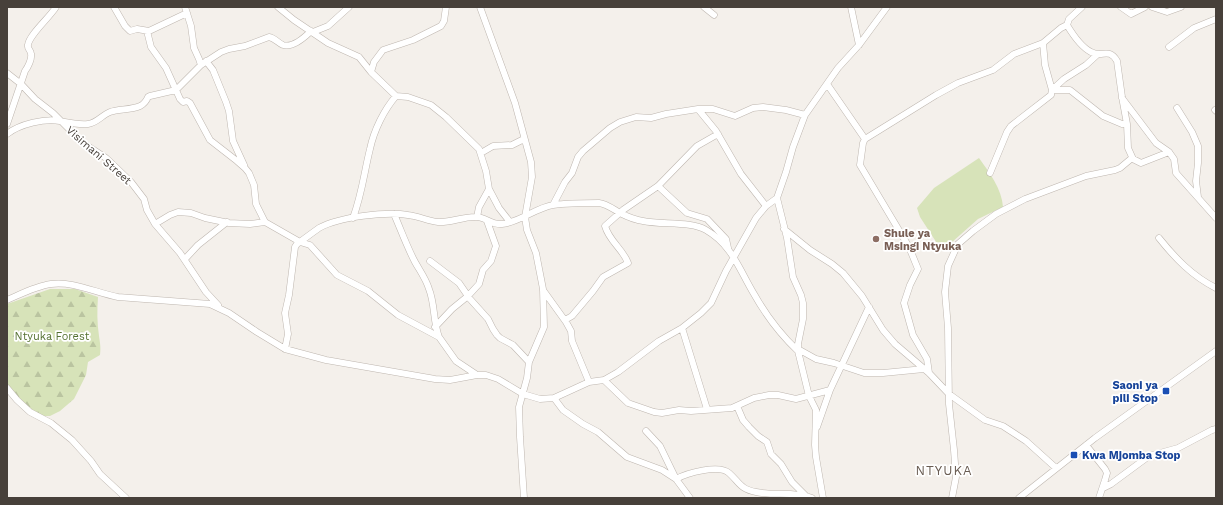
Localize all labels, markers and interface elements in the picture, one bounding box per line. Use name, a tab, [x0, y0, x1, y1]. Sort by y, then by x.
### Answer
street label: Visimani Street	[63, 124, 134, 187]
place label: Shule ya Msingi Ntyuka	[884, 227, 962, 253]
marker: Shule ya Msingi Ntyuka	[871, 234, 881, 244]
park label: Ntyuka Forest	[15, 330, 90, 343]
place label: Saoni ya pili Stop	[1113, 379, 1159, 405]
marker: Saoni ya pili Stop	[1161, 386, 1171, 396]
place label: Kwa Mjomba Stop	[1082, 449, 1181, 462]
marker: Kwa Mjomba Stop	[1069, 450, 1079, 460]
district label: NTYUKA	[915, 463, 973, 478]

